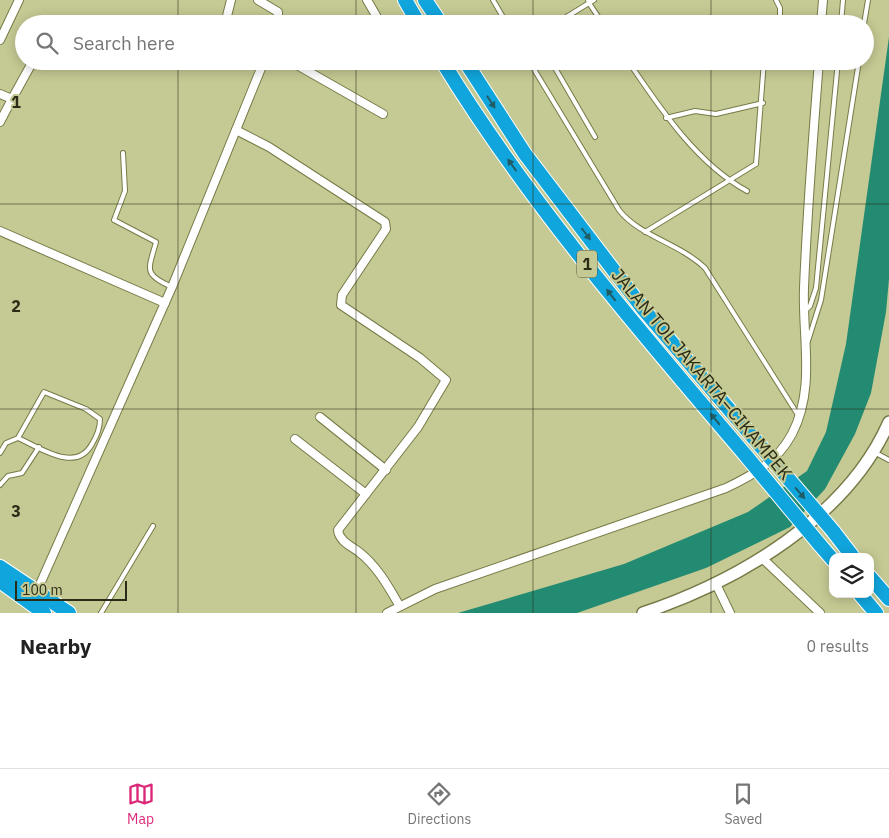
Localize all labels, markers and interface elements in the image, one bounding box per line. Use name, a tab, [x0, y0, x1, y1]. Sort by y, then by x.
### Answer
search box	[15, 15, 874, 70]
icon: search	[33, 29, 61, 57]
text: Search here	[73, 31, 175, 55]
text: 1	[11, 92, 21, 112]
one-way arrow	[487, 96, 496, 109]
one-way arrow	[508, 159, 518, 172]
one-way arrow	[581, 227, 591, 241]
road number: 1	[577, 250, 597, 278]
street label: JALAN TOL JAKARTA–CIKAMPEK	[607, 264, 798, 485]
one-way arrow	[605, 289, 616, 302]
text: 2	[11, 296, 21, 316]
one-way arrow	[709, 414, 721, 426]
one-way arrow	[794, 486, 805, 499]
text: 3	[11, 501, 21, 521]
map controls	[829, 553, 874, 598]
button: layers	[829, 553, 874, 598]
scale bar	[15, 578, 128, 601]
text: 100 m	[22, 581, 63, 599]
text: Nearby	[20, 632, 91, 660]
text: 0 results	[806, 636, 869, 656]
tab: Map	[127, 780, 155, 828]
tab: Directions	[408, 780, 471, 828]
tab: Saved	[724, 780, 762, 828]

